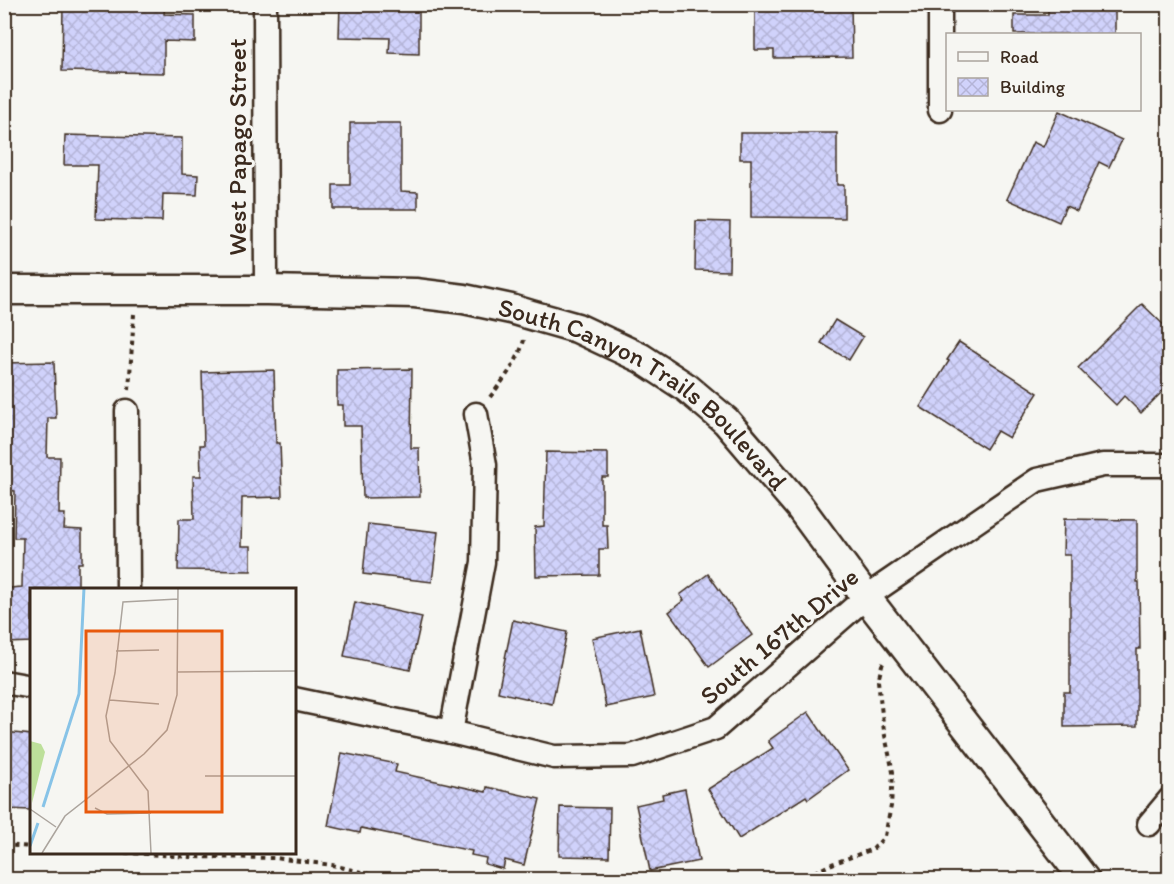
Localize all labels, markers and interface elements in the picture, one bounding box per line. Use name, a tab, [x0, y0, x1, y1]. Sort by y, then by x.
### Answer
legend	[946, 33, 1141, 111]
street label: West Papago Street	[221, 38, 253, 256]
text: Road	[1000, 46, 1039, 68]
text: Building	[1000, 76, 1066, 98]
street label: South Canyon Trails Boulevard	[495, 291, 794, 497]
street label: South 167th Drive	[693, 560, 865, 712]
inset map	[30, 588, 296, 854]

